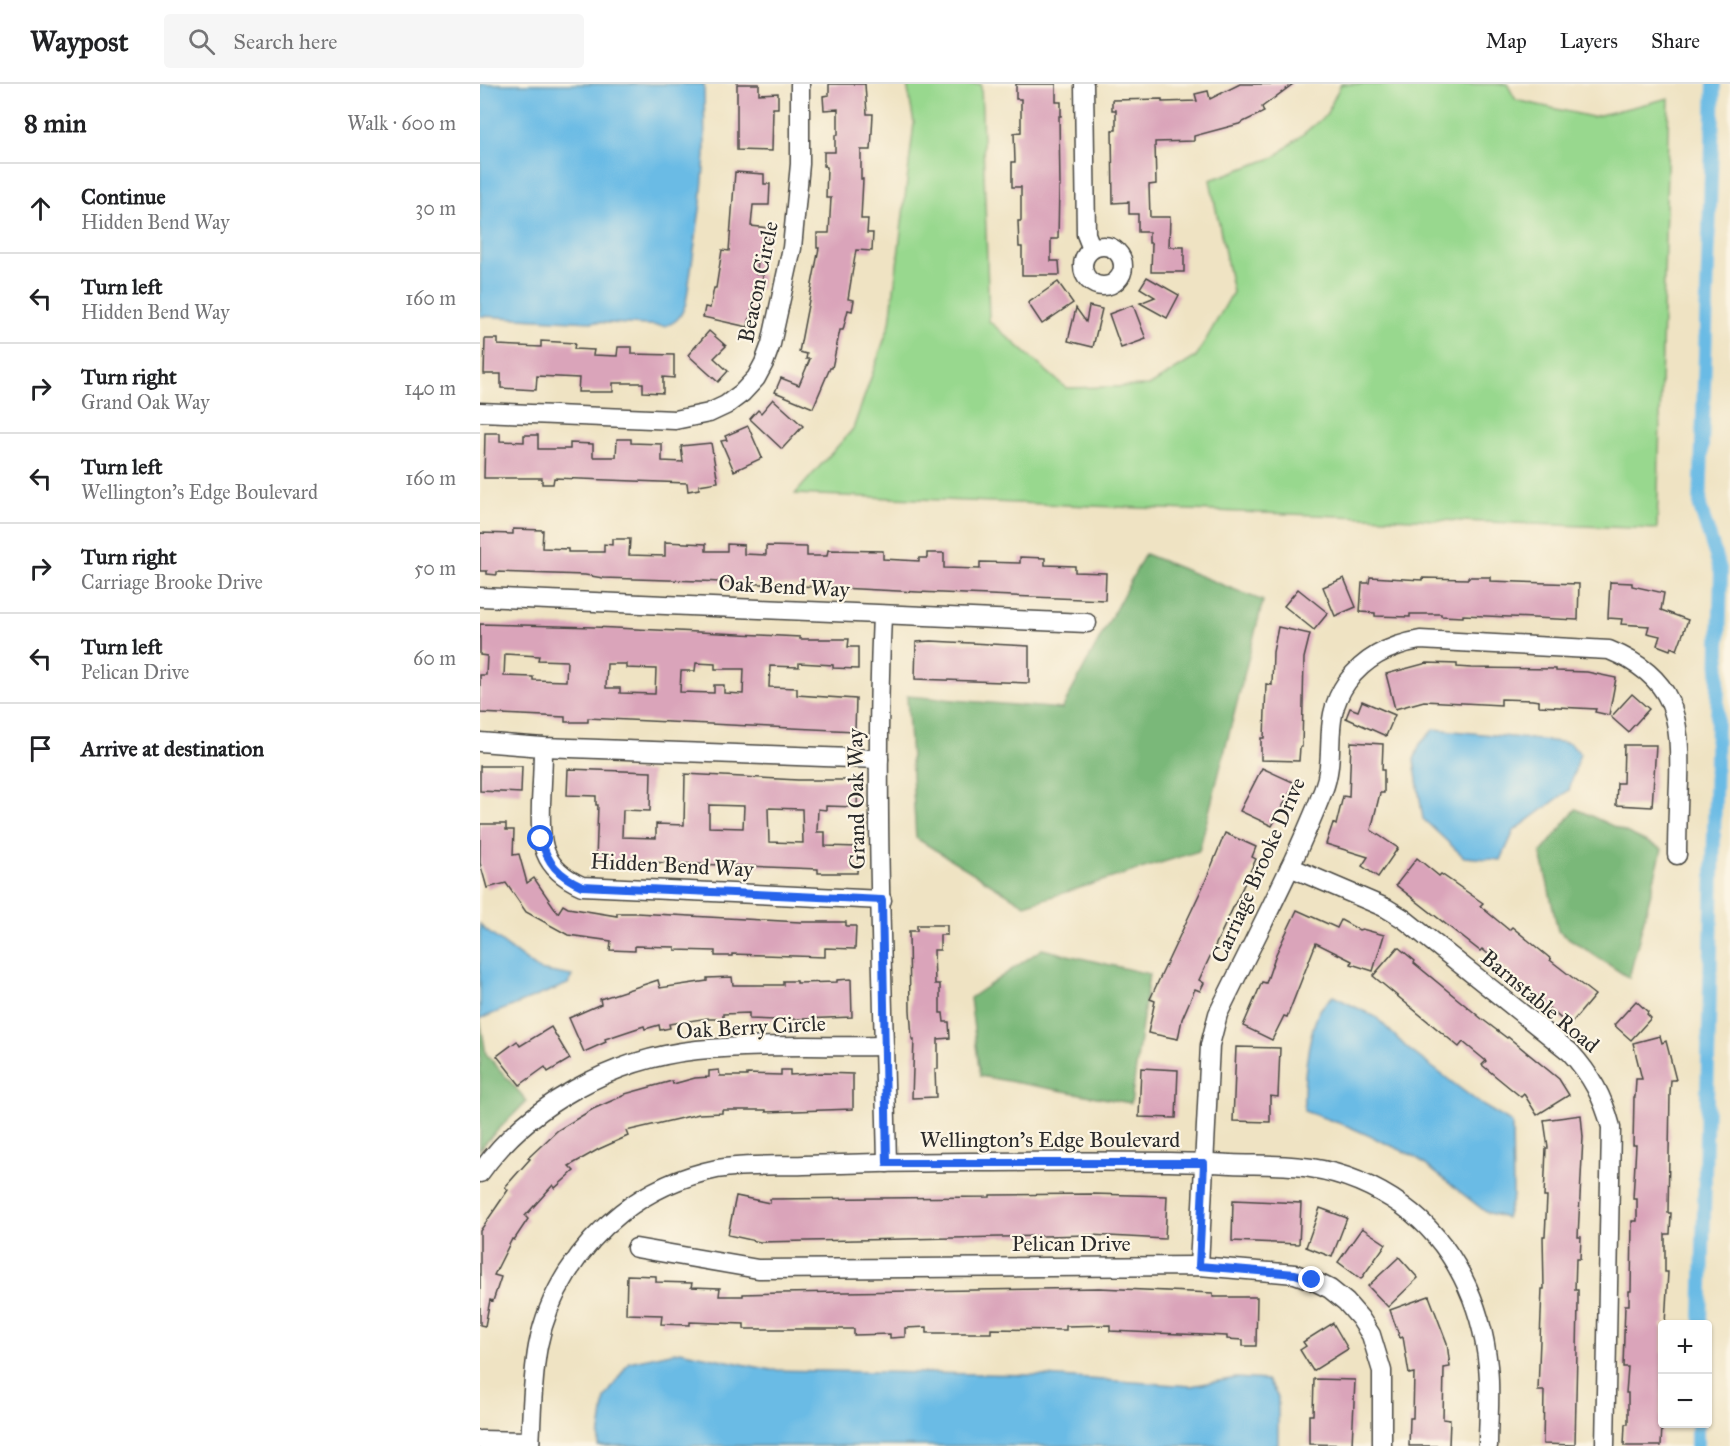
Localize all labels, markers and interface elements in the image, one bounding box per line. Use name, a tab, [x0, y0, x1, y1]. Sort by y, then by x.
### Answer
search box	[164, 14, 584, 68]
text: Waypost	[30, 24, 128, 59]
icon: search	[185, 25, 218, 58]
text: Search here	[233, 28, 337, 55]
text: Map	[1486, 28, 1527, 54]
text: Layers	[1560, 28, 1618, 54]
text: Share	[1651, 28, 1700, 54]
text: 8 min	[24, 107, 87, 139]
text: Walk · 600 m	[347, 111, 456, 135]
text: Continue	[81, 183, 166, 210]
icon: ahead	[24, 192, 57, 225]
text: 30 m	[415, 196, 456, 220]
text: Hidden Bend Way	[81, 210, 230, 234]
street label: Beacon Circle	[732, 219, 784, 345]
text: Turn left	[81, 273, 163, 300]
icon: left	[24, 282, 57, 315]
text: 160 m	[405, 286, 456, 310]
text: Hidden Bend Way	[81, 300, 230, 324]
text: Turn right	[81, 363, 177, 390]
icon: right	[24, 372, 57, 405]
text: 140 m	[404, 376, 456, 400]
text: Grand Oak Way	[81, 390, 210, 414]
text: Turn left	[81, 453, 163, 480]
icon: left	[24, 462, 57, 495]
text: 160 m	[405, 466, 456, 490]
text: Wellington's Edge Boulevard	[81, 480, 318, 504]
text: Turn right	[81, 543, 177, 570]
icon: right	[24, 552, 57, 585]
text: 50 m	[414, 556, 456, 580]
street label: Oak Bend Way	[718, 569, 851, 603]
text: Carriage Brooke Drive	[81, 570, 263, 594]
text: Turn left	[81, 633, 163, 660]
icon: left	[24, 642, 57, 675]
text: 60 m	[413, 646, 456, 670]
text: Pelican Drive	[81, 660, 189, 684]
street label: Grand Oak Way	[841, 727, 871, 870]
icon: arrive	[24, 732, 57, 765]
text: Arrive at destination	[81, 735, 264, 762]
street label: Carriage Brooke Drive	[1205, 773, 1311, 967]
route start	[527, 825, 553, 851]
street label: Hidden Bend Way	[590, 847, 755, 883]
street label: Barnstable Road	[1475, 944, 1605, 1058]
street label: Oak Berry Circle	[675, 1010, 827, 1044]
street label: Wellington's Edge Boulevard	[920, 1126, 1180, 1153]
street label: Pelican Drive	[1011, 1230, 1131, 1257]
route end	[1298, 1266, 1324, 1292]
map controls	[1658, 1320, 1712, 1428]
button: +	[1658, 1320, 1712, 1374]
button: −	[1658, 1374, 1712, 1428]

